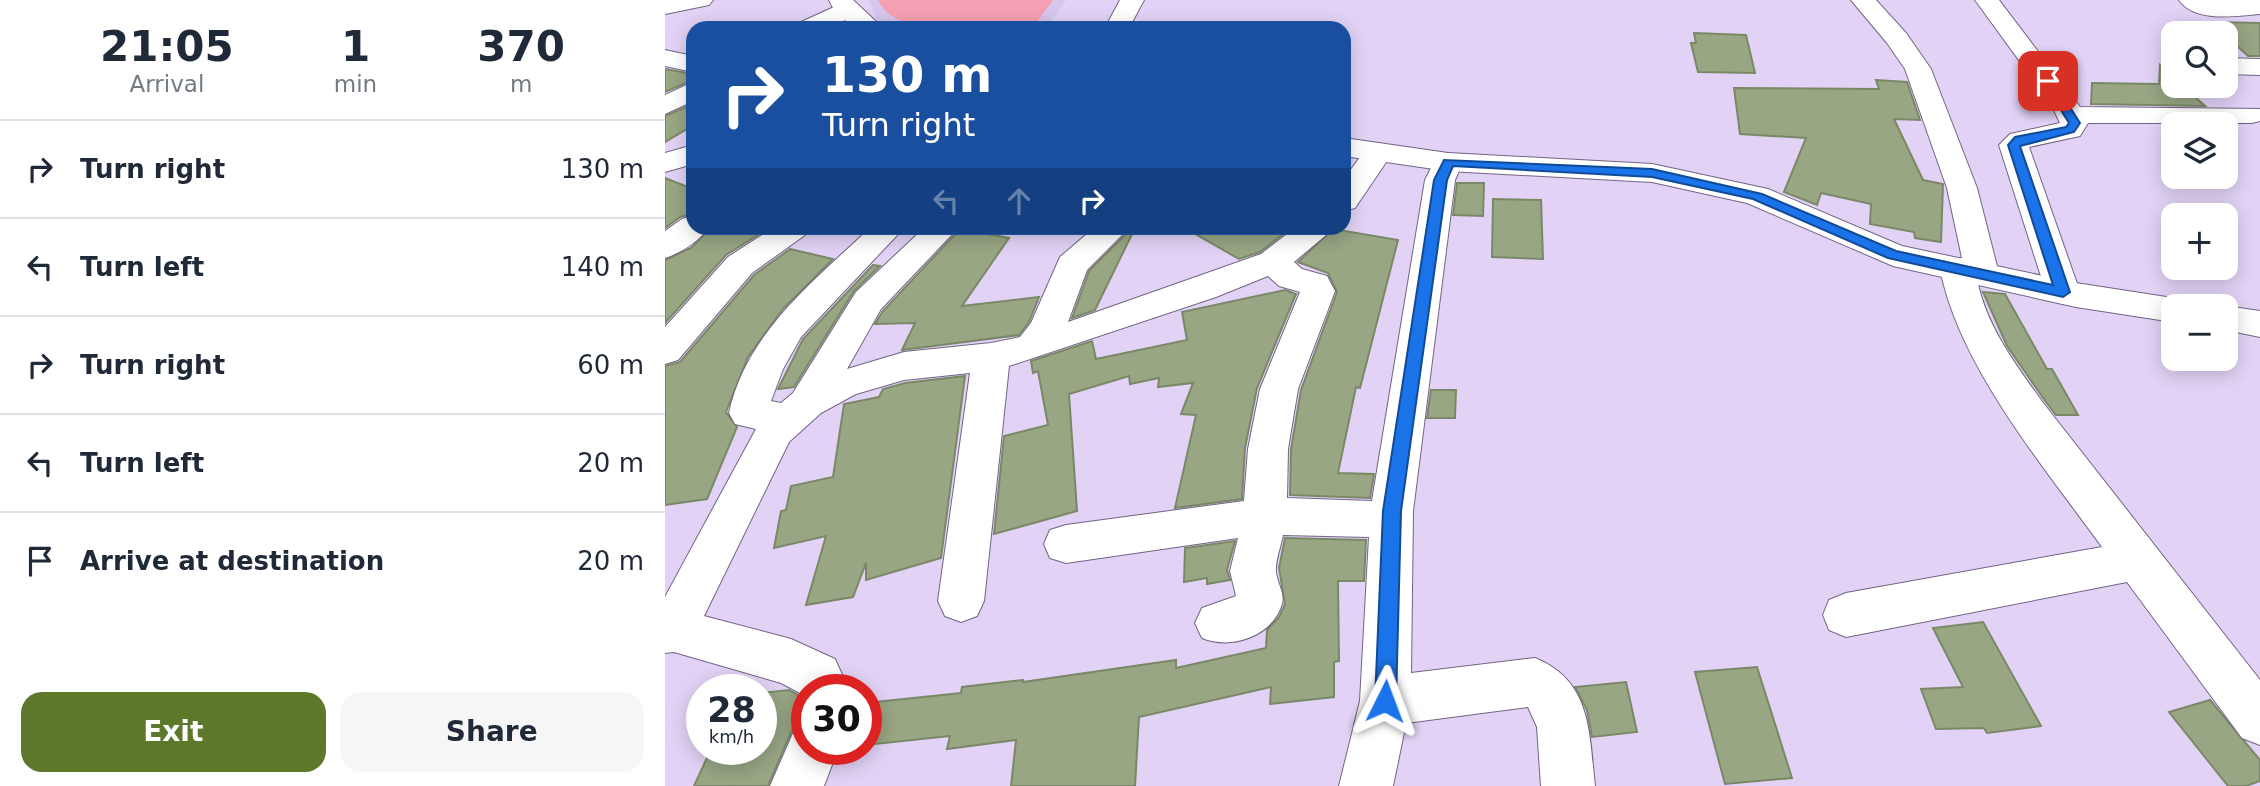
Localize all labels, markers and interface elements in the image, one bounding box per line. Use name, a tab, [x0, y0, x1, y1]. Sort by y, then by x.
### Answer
map controls	[2161, 21, 2238, 371]
button: search	[2161, 21, 2238, 98]
text: 21:05	[100, 22, 234, 71]
text: 1	[341, 22, 370, 71]
text: 370	[477, 22, 565, 71]
text: 130 m	[822, 47, 992, 104]
icon: right	[707, 49, 798, 140]
pin	[2018, 51, 2078, 111]
icon: arrive	[2029, 62, 2067, 100]
text: Arrival	[130, 71, 204, 97]
text: min	[334, 71, 377, 97]
text: m	[510, 71, 532, 97]
text: Turn right	[822, 106, 975, 144]
button: layers	[2161, 112, 2238, 189]
icon: right	[21, 150, 59, 188]
text: Turn right	[80, 154, 225, 184]
text: 130 m	[561, 154, 644, 184]
icon: left	[927, 182, 965, 220]
icon: ahead	[1000, 182, 1038, 220]
icon: right	[1073, 182, 1111, 220]
button: +	[2161, 203, 2238, 280]
icon: left	[21, 248, 59, 286]
text: Turn left	[80, 252, 204, 282]
text: 140 m	[561, 252, 644, 282]
button: −	[2161, 294, 2238, 371]
icon: right	[21, 346, 59, 384]
text: Turn right	[80, 350, 225, 380]
text: 60 m	[577, 350, 644, 380]
icon: left	[21, 444, 59, 482]
text: Turn left	[80, 448, 204, 478]
text: 20 m	[577, 448, 644, 478]
icon: arrive	[21, 542, 59, 580]
text: Arrive at destination	[80, 546, 384, 576]
text: 20 m	[577, 546, 644, 576]
position arrow	[1348, 664, 1422, 738]
speed limit sign: 30	[791, 674, 882, 765]
text: 28	[707, 690, 756, 730]
button: Exit	[21, 692, 326, 772]
button: Share	[340, 692, 644, 772]
text: km/h	[709, 726, 754, 747]

